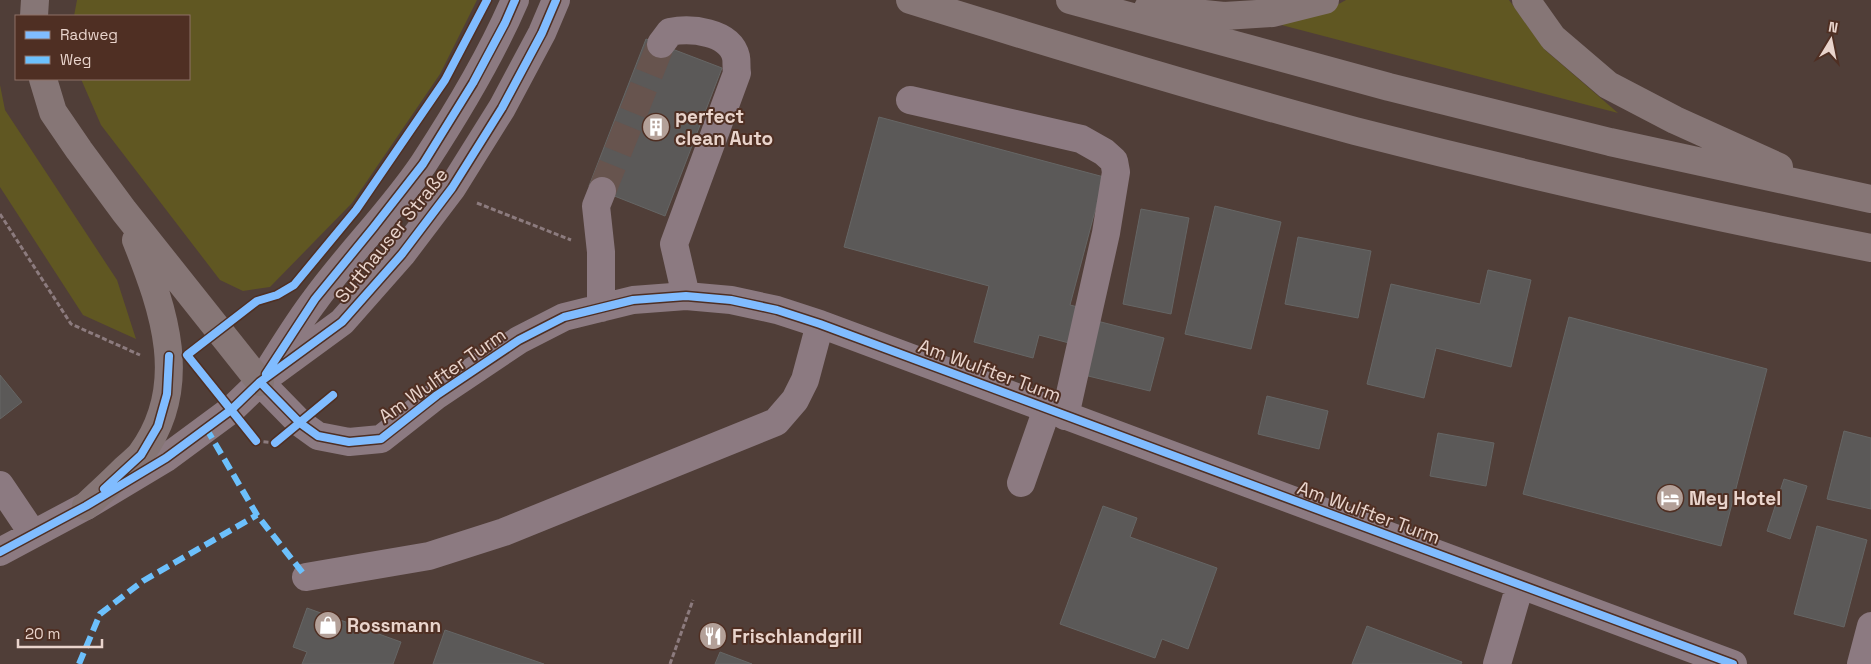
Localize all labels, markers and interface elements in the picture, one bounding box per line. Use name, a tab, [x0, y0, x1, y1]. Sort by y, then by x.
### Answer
legend	[15, 15, 190, 80]
north arrow	[1806, 15, 1856, 65]
text: N	[1827, 18, 1839, 37]
text: Radweg	[60, 25, 118, 44]
text: Weg	[60, 50, 91, 69]
place label: perfect clean Auto	[675, 104, 773, 151]
building icon: perfect clean Auto	[641, 112, 671, 142]
street label: Sutthauser Straße	[329, 163, 454, 308]
street label: Am Wulfter Turm	[374, 322, 511, 429]
street label: Am Wulfter Turm	[915, 333, 1065, 408]
street label: Am Wulfter Turm	[1294, 475, 1444, 550]
hotel icon: Mey Hotel	[1655, 483, 1685, 513]
place label: Mey Hotel	[1689, 486, 1781, 511]
shop icon: Rossmann	[313, 610, 343, 640]
place label: Rossmann	[347, 613, 441, 638]
scale bar	[18, 616, 101, 648]
restaurant icon: Frischlandgrill	[698, 621, 728, 651]
text: 20 m	[25, 624, 60, 643]
place label: Frischlandgrill	[732, 624, 862, 649]

